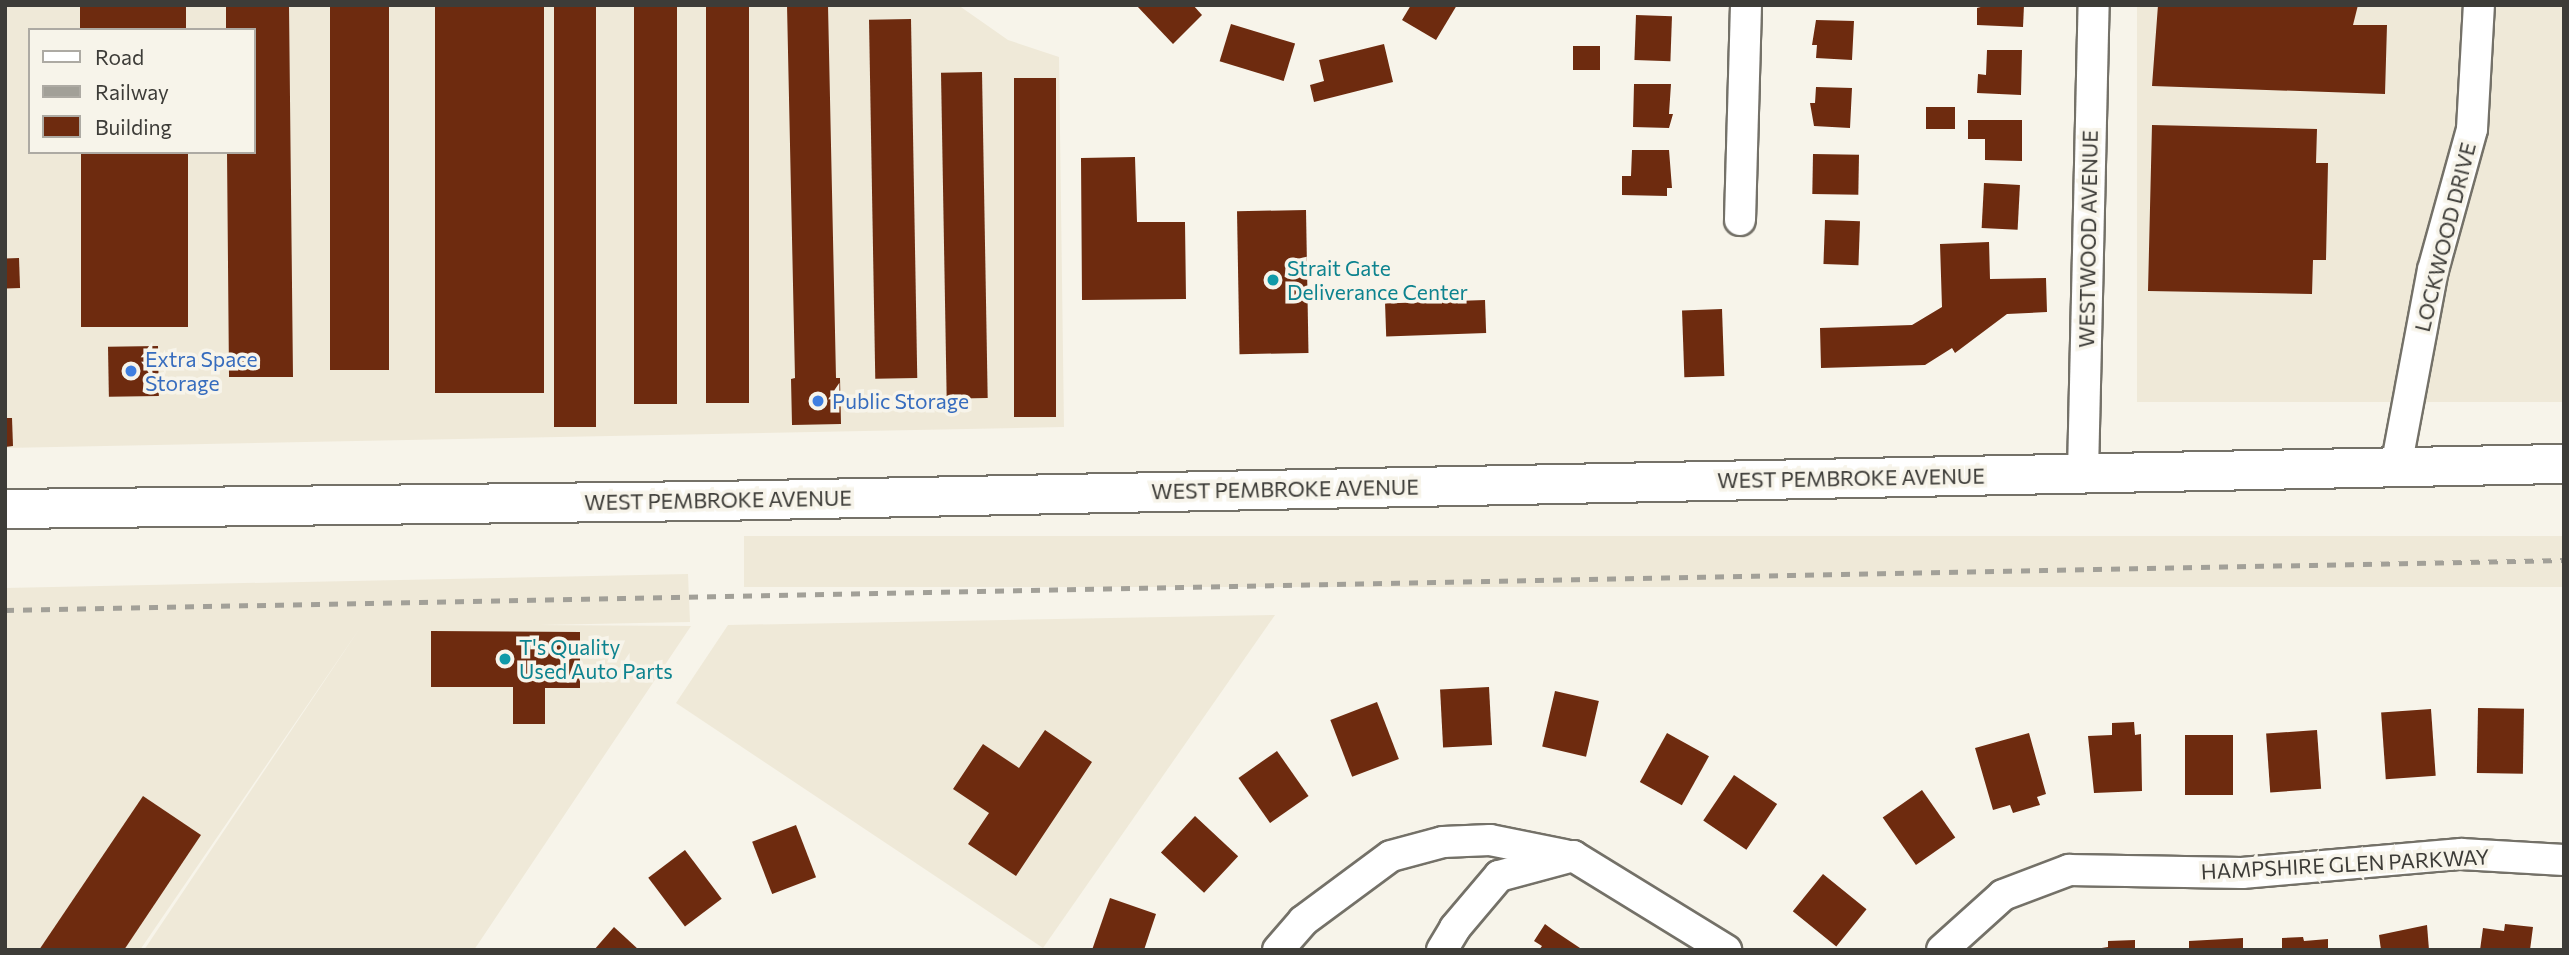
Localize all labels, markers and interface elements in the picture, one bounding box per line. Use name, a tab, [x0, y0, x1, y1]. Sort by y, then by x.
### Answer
legend	[28, 28, 256, 154]
text: Road	[95, 44, 144, 69]
text: Railway	[95, 79, 169, 104]
text: Building	[95, 114, 172, 139]
street label: WESTWOOD AVENUE	[2074, 130, 2102, 348]
street label: LOCKWOOD DRIVE	[2409, 140, 2481, 334]
place label: Strait Gate Deliverance Center	[1287, 255, 1468, 305]
marker: Strait Gate Deliverance Center	[1265, 272, 1281, 288]
place label: Extra Space Storage	[145, 346, 258, 396]
marker: Extra Space Storage	[123, 363, 139, 379]
place label: Public Storage	[832, 388, 969, 414]
marker: Public Storage	[810, 393, 826, 409]
street label: WEST PEMBROKE AVENUE	[1717, 463, 1985, 493]
street label: WEST PEMBROKE AVENUE	[1151, 474, 1419, 504]
street label: WEST PEMBROKE AVENUE	[584, 485, 852, 515]
place label: T's Quality Used Auto Parts	[519, 634, 673, 684]
marker: T's Quality Used Auto Parts	[497, 651, 513, 667]
street label: HAMPSHIRE GLEN PARKWAY	[2200, 844, 2490, 884]

